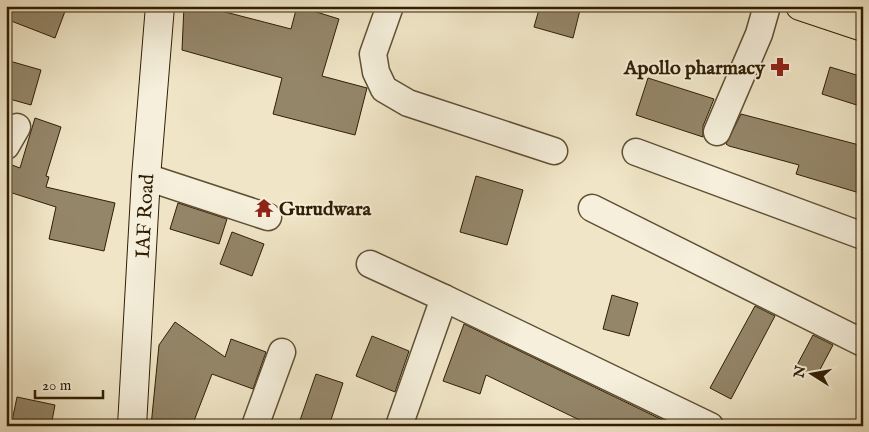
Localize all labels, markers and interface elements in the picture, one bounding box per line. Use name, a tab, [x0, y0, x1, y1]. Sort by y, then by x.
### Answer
place label: Apollo pharmacy	[623, 56, 766, 81]
pharmacy icon: Apollo pharmacy	[769, 56, 791, 78]
street label: IAF Road	[131, 173, 160, 259]
temple icon: Gurudwara	[253, 197, 275, 219]
place label: Gurudwara	[279, 197, 372, 222]
north arrow	[786, 350, 836, 400]
text: N	[790, 364, 810, 380]
scale bar	[35, 367, 102, 399]
text: 20 m	[42, 376, 72, 395]

